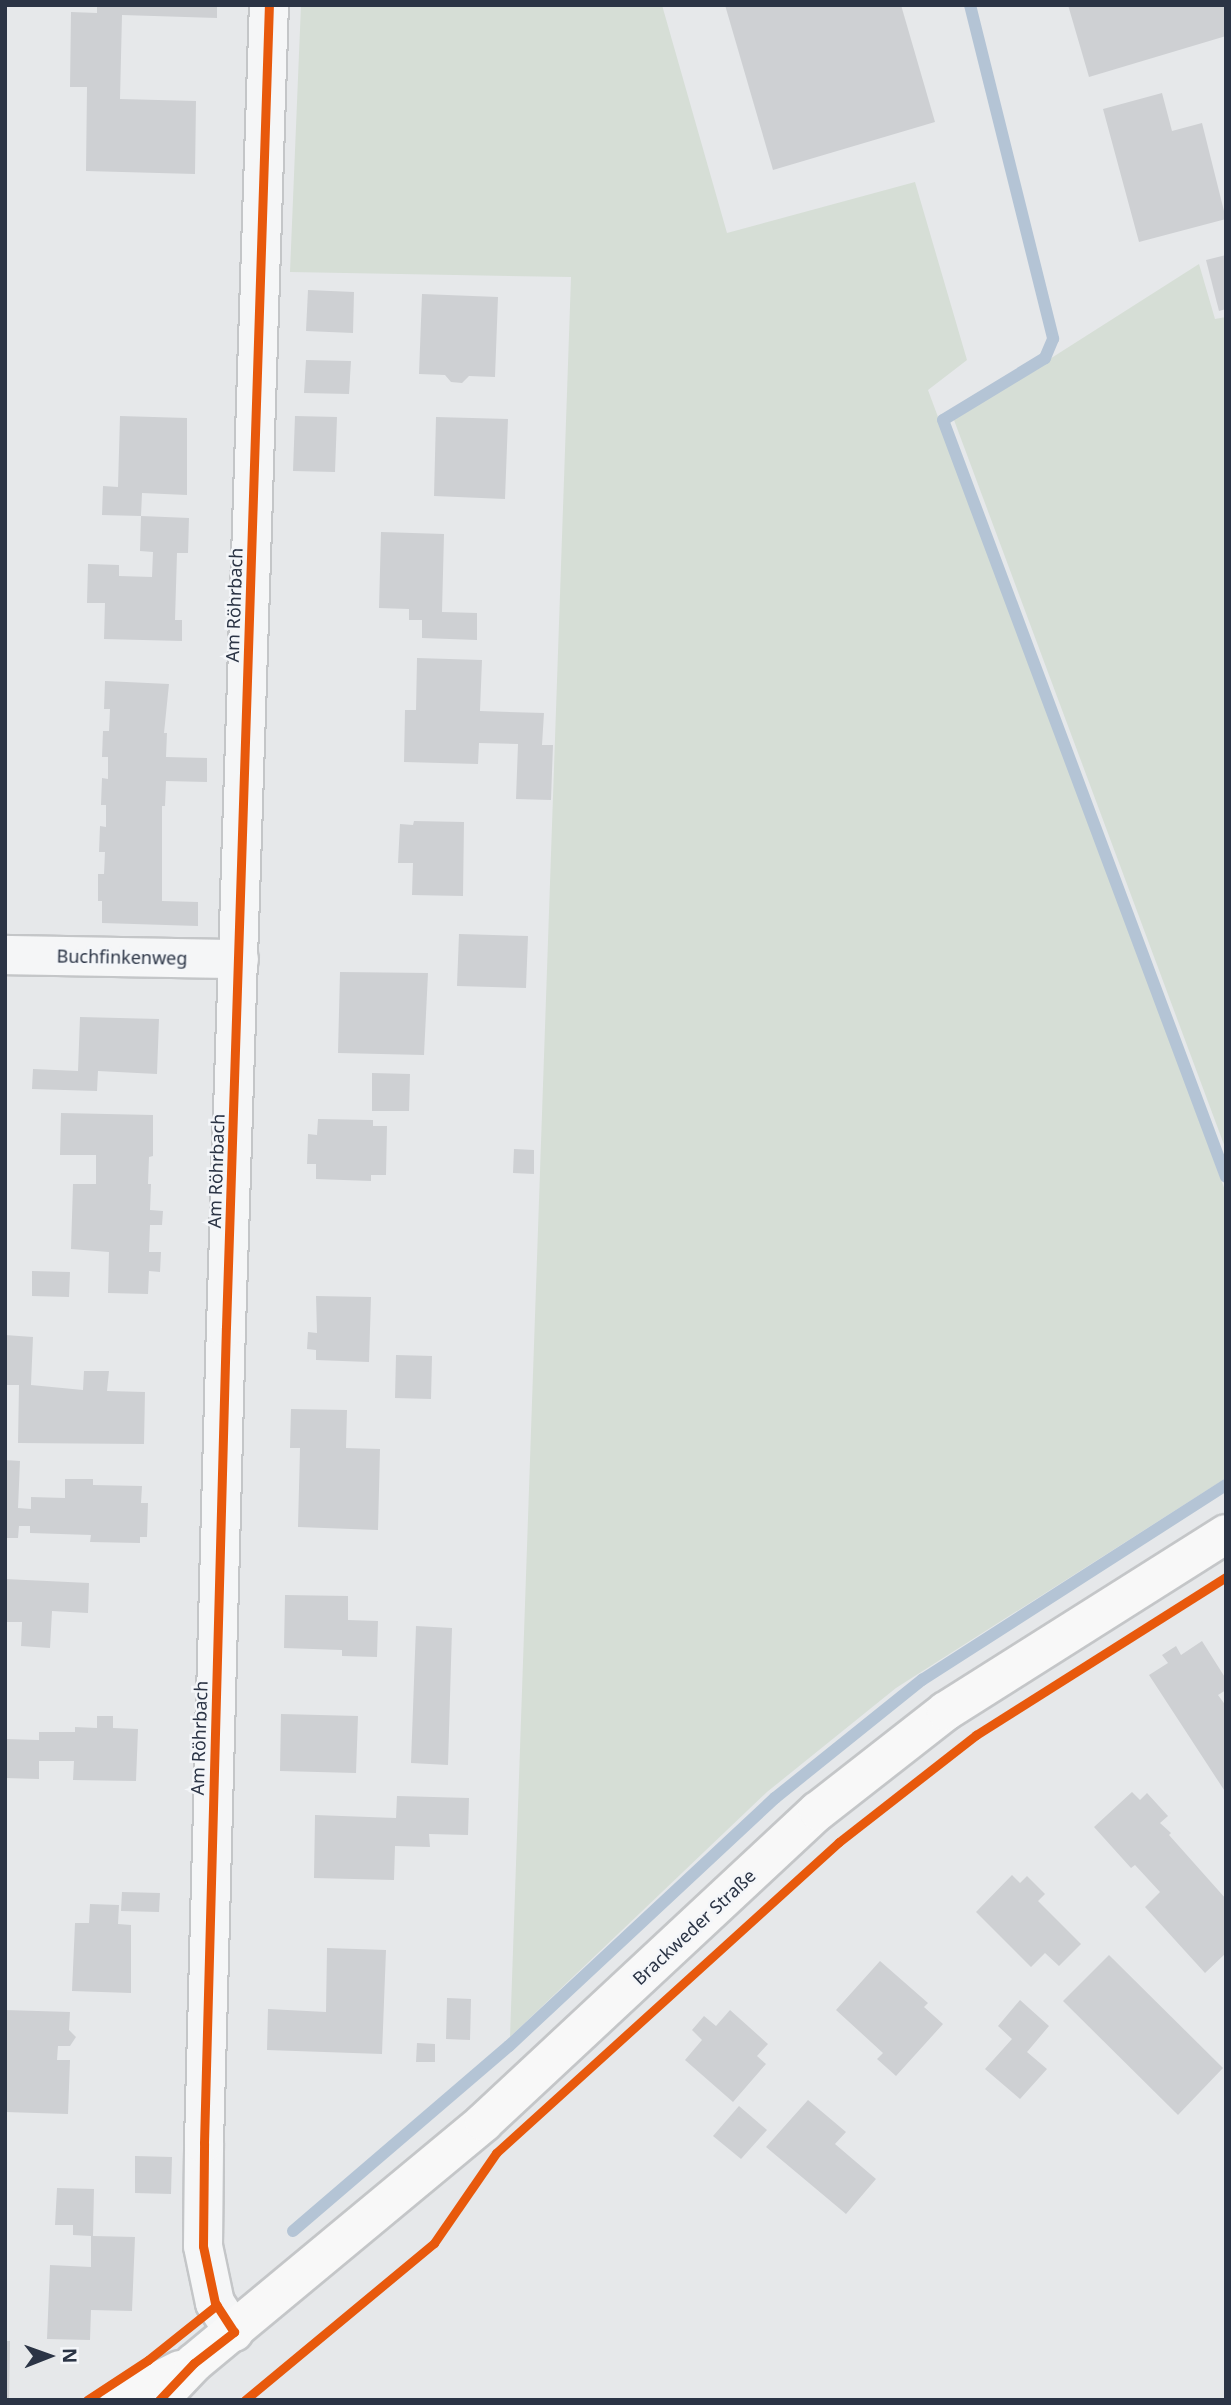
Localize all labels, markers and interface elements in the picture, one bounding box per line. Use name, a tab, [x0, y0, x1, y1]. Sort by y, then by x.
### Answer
street label: Am Röhrbach	[221, 547, 247, 663]
street label: Buchfinkenweg	[56, 945, 188, 969]
street label: Am Röhrbach	[203, 1113, 229, 1229]
street label: Am Röhrbach	[186, 1680, 212, 1796]
street label: Brackweder Straße	[628, 1865, 760, 1989]
north arrow	[14, 2321, 84, 2391]
text: N	[57, 2348, 83, 2364]

